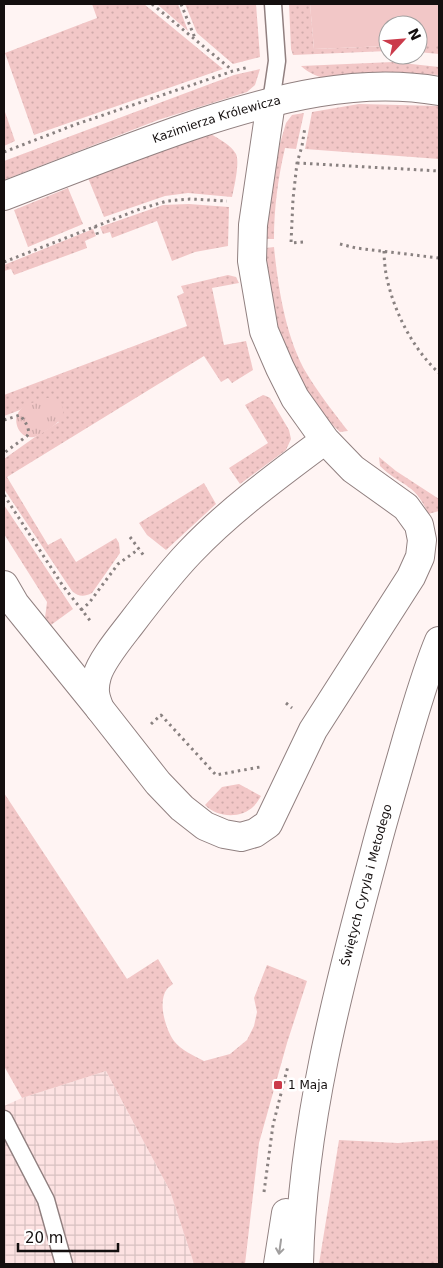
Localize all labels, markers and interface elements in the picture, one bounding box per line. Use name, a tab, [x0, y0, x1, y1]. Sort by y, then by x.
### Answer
north arrow	[378, 15, 428, 65]
text: N	[405, 26, 424, 43]
street label: Kazimierza Królewicza	[150, 93, 282, 146]
street label: Świętych Cyryla i Metodego	[337, 802, 395, 967]
place label: 1 Maja	[288, 1078, 328, 1092]
marker: 1 Maja	[272, 1079, 284, 1091]
scale bar	[18, 1220, 118, 1252]
text: 20 m	[25, 1229, 63, 1247]
one-way arrow	[275, 1239, 285, 1255]

